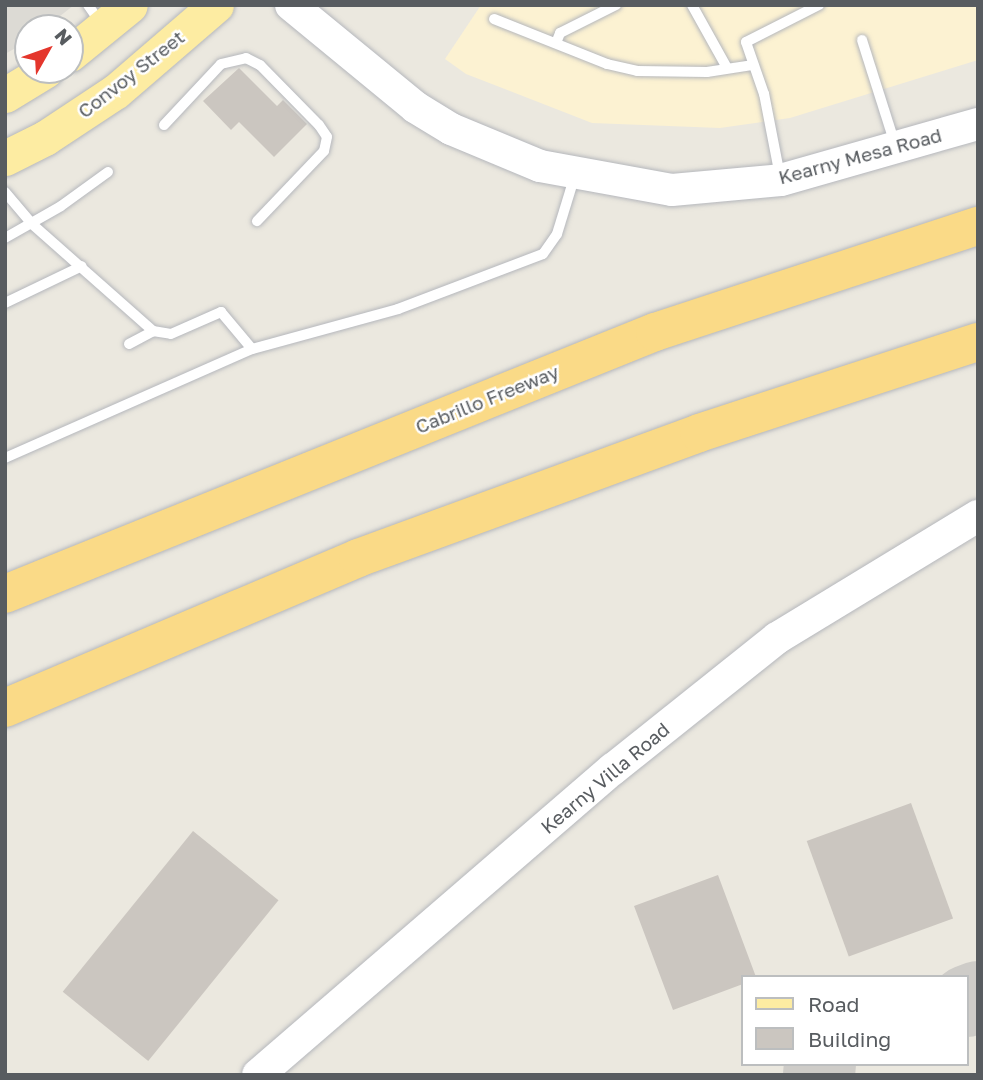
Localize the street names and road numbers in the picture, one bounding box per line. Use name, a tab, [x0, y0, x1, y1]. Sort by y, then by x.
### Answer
street label: Convoy Street	[73, 25, 189, 123]
street label: Kearny Mesa Road	[776, 123, 944, 189]
street label: Cabrillo Freeway	[412, 360, 562, 438]
street label: Kearny Villa Road	[536, 718, 674, 838]

